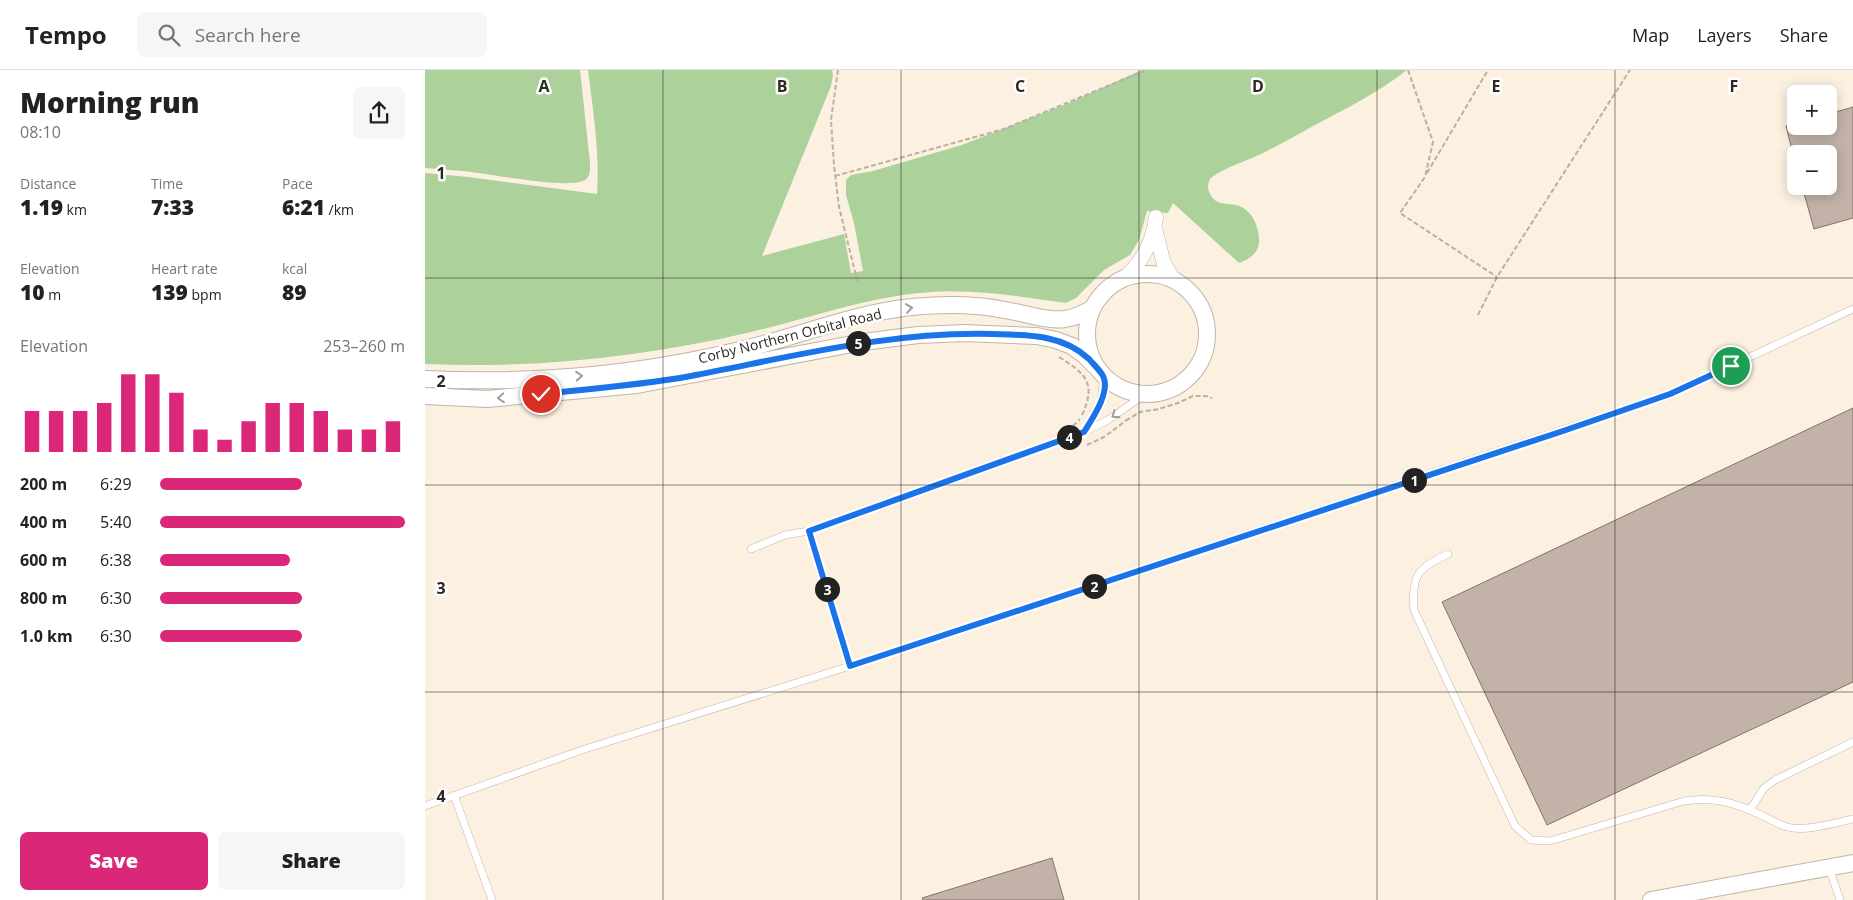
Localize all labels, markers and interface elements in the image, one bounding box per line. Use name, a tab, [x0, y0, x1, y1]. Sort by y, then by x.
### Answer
search box	[137, 12, 487, 57]
text: Tempo	[25, 18, 107, 51]
icon: search	[155, 21, 183, 49]
text: Search here	[195, 22, 301, 48]
text: Map	[1632, 23, 1669, 47]
text: Layers	[1697, 23, 1752, 47]
text: Share	[1780, 23, 1828, 47]
text: A	[538, 75, 550, 97]
text: B	[777, 75, 787, 97]
text: C	[1015, 75, 1025, 97]
text: D	[1252, 75, 1264, 97]
text: E	[1492, 75, 1501, 97]
text: F	[1730, 75, 1738, 97]
text: Morning run	[20, 83, 200, 121]
map controls	[1787, 85, 1837, 195]
button: +	[1787, 85, 1837, 135]
button: share	[353, 87, 405, 139]
text: 08:10	[20, 121, 61, 143]
button: −	[1787, 145, 1837, 195]
text: 1	[436, 162, 446, 184]
text: Distance	[20, 174, 76, 193]
text: Time	[151, 174, 183, 193]
text: Pace	[282, 174, 313, 193]
text: 1.19	[20, 193, 63, 221]
text: 7:33	[151, 193, 194, 221]
text: 6:21	[282, 193, 325, 221]
text: km	[63, 200, 87, 219]
text: /km	[325, 200, 354, 219]
text: Elevation	[20, 259, 79, 278]
text: Heart rate	[151, 259, 218, 278]
text: kcal	[282, 259, 307, 278]
text: 10	[20, 278, 45, 306]
text: 139	[151, 278, 188, 306]
text: 89	[282, 278, 307, 306]
text: m	[45, 285, 61, 304]
text: bpm	[188, 285, 222, 304]
one-way arrow	[905, 303, 913, 314]
street label: Corby Northern Orbital Road	[696, 304, 884, 368]
pin: 5	[845, 330, 871, 356]
text: 5	[854, 334, 863, 353]
text: Elevation	[20, 335, 88, 357]
text: 253–260 m	[323, 335, 405, 357]
pin	[1710, 345, 1752, 387]
icon: arrive	[1717, 352, 1745, 380]
text: 2	[436, 370, 446, 392]
one-way arrow	[575, 371, 583, 382]
pin	[520, 373, 562, 415]
icon: check	[527, 380, 555, 408]
one-way arrow	[497, 392, 505, 403]
one-way arrow	[1111, 409, 1121, 418]
pin: 4	[1057, 424, 1081, 450]
text: 4	[1065, 428, 1074, 447]
pin: 1	[1401, 468, 1427, 492]
text: 1	[1410, 471, 1419, 490]
text: 200 m	[20, 473, 67, 495]
text: 6:29	[100, 473, 132, 495]
text: 400 m	[20, 511, 67, 533]
text: 5:40	[100, 511, 132, 533]
text: 600 m	[20, 549, 67, 571]
text: 6:38	[100, 549, 132, 571]
pin: 2	[1081, 574, 1107, 598]
pin: 3	[815, 576, 839, 602]
text: 3	[436, 577, 446, 599]
text: 2	[1090, 577, 1099, 596]
text: 3	[823, 580, 832, 599]
text: 800 m	[20, 587, 67, 609]
text: 6:30	[100, 587, 132, 609]
text: 1.0 km	[20, 625, 73, 647]
text: 6:30	[100, 625, 132, 647]
text: 4	[436, 785, 446, 807]
button: Save	[20, 832, 208, 890]
button: Share	[218, 832, 405, 890]

